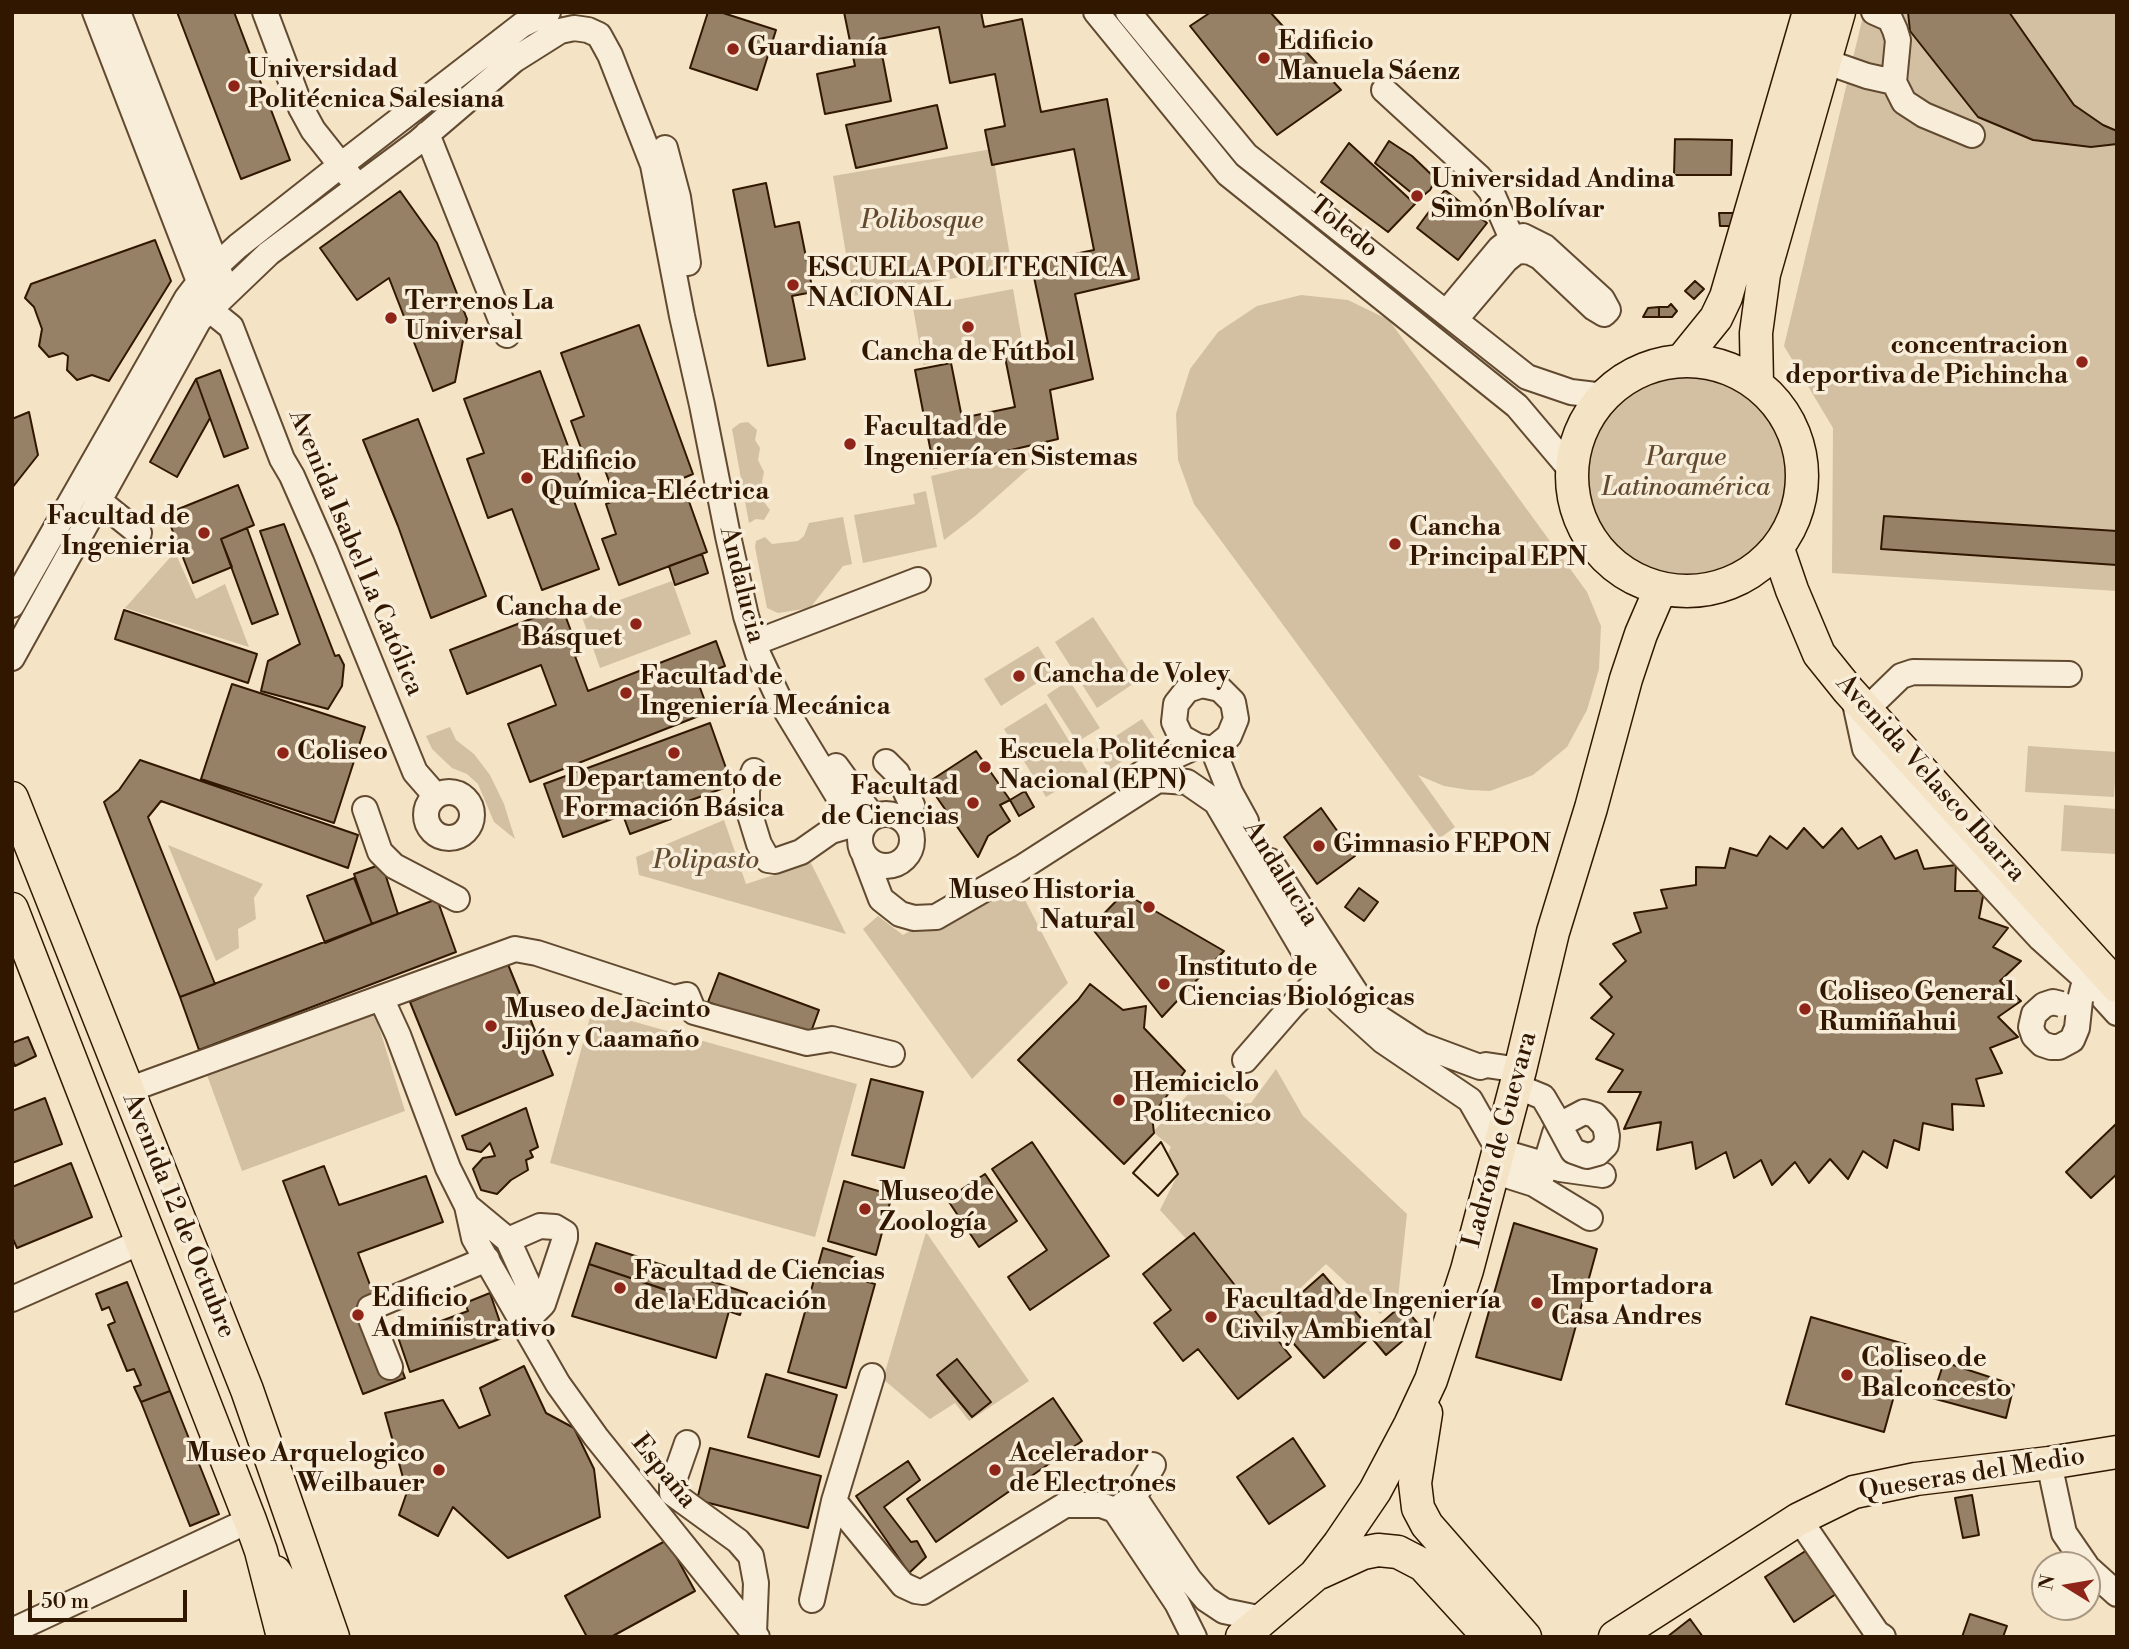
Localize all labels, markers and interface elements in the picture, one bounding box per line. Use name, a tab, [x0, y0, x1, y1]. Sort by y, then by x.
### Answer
place label: Edificio Manuela Sáenz	[1278, 27, 1460, 88]
place label: Guardianía	[747, 33, 888, 65]
marker: Guardianía	[725, 41, 741, 57]
marker: Edificio Manuela Sáenz	[1256, 50, 1272, 66]
place label: Universidad Politécnica Salesiana	[248, 55, 504, 116]
marker: Universidad Politécnica Salesiana	[226, 78, 242, 94]
place label: Universidad Andina Simón Bolívar	[1431, 165, 1675, 227]
marker: Universidad Andina Simón Bolívar	[1409, 188, 1425, 204]
street label: Toledo	[1302, 190, 1384, 266]
park label: Polibosque	[861, 206, 983, 238]
place label: ESCUELA POLITECNICA NACIONAL	[807, 254, 1127, 316]
marker: ESCUELA POLITECNICA NACIONAL	[785, 277, 801, 293]
place label: Terrenos La Universal	[405, 287, 554, 348]
marker: Terrenos La Universal	[383, 310, 399, 326]
marker: Cancha de Fútbol	[960, 319, 976, 335]
place label: concentracion deportiva de Pichincha	[1785, 331, 2068, 392]
place label: Cancha de Fútbol	[861, 338, 1075, 370]
marker: concentracion deportiva de Pichincha	[2074, 354, 2090, 370]
street label: Avenida Isabel La Católica	[281, 405, 429, 701]
place label: Facultad de Ingeniería en Sistemas	[864, 413, 1138, 474]
marker: Facultad de Ingeniería en Sistemas	[842, 436, 858, 452]
park label: Parque Latinoamérica	[1602, 443, 1770, 504]
place label: Edificio Química-Eléctrica	[541, 447, 769, 508]
marker: Edificio Química-Eléctrica	[519, 470, 535, 486]
place label: Facultad de Ingenieria	[47, 502, 190, 564]
place label: Cancha Principal EPN	[1409, 513, 1587, 574]
street label: Andalucia	[712, 524, 770, 646]
marker: Facultad de Ingenieria	[196, 525, 212, 541]
marker: Cancha Principal EPN	[1387, 536, 1403, 552]
place label: Cancha de Básquet	[495, 593, 622, 654]
marker: Cancha de Básquet	[628, 616, 644, 632]
place label: Cancha de Voley	[1033, 660, 1230, 692]
place label: Facultad de Ingeniería Mecánica	[640, 662, 890, 724]
marker: Cancha de Voley	[1011, 668, 1027, 684]
street label: Avenida Velasco Ibarra	[1829, 669, 2031, 889]
marker: Facultad de Ingeniería Mecánica	[618, 685, 634, 701]
place label: Escuela Politécnica Nacional (EPN)	[999, 736, 1236, 798]
place label: Coliseo	[297, 737, 388, 769]
marker: Coliseo	[275, 745, 291, 761]
marker: Departamento de Formación Básica	[666, 745, 682, 761]
marker: Escuela Politécnica Nacional (EPN)	[977, 759, 993, 775]
place label: Departamento de Formación Básica	[564, 764, 784, 826]
place label: Facultad de Ciencias	[821, 772, 959, 834]
marker: Facultad de Ciencias	[965, 795, 981, 811]
street label: Andalucia	[1235, 815, 1325, 933]
place label: Gimnasio FEPON	[1333, 830, 1551, 862]
marker: Gimnasio FEPON	[1311, 838, 1327, 854]
park label: Polipasto	[653, 846, 759, 878]
place label: Museo Historia Natural	[948, 876, 1135, 938]
marker: Museo Historia Natural	[1141, 899, 1157, 915]
place label: Instituto de Ciencias Biológicas	[1178, 953, 1415, 1014]
marker: Instituto de Ciencias Biológicas	[1156, 976, 1172, 992]
place label: Coliseo General Rumiñahui	[1819, 978, 2014, 1040]
place label: Museo de Jacinto Jijón y Caamaño	[505, 995, 711, 1056]
marker: Coliseo General Rumiñahui	[1797, 1001, 1813, 1017]
marker: Museo de Jacinto Jijón y Caamaño	[483, 1018, 499, 1034]
street label: Ladrón de Guevara	[1457, 1029, 1545, 1251]
place label: Hemiciclo Politecnico	[1133, 1069, 1272, 1130]
street label: Avenida 12 de Octubre	[115, 1089, 241, 1343]
marker: Hemiciclo Politecnico	[1111, 1092, 1127, 1108]
place label: Museo de Zoología	[879, 1178, 994, 1240]
marker: Museo de Zoología	[857, 1201, 873, 1217]
place label: Facultad de Ciencias de la Educación	[634, 1257, 885, 1318]
place label: Importadora Casa Andres	[1551, 1272, 1713, 1334]
marker: Facultad de Ciencias de la Educación	[612, 1280, 628, 1296]
place label: Edificio Administrativo	[372, 1284, 556, 1346]
place label: Facultad de Ingeniería Civil y Ambiental	[1225, 1286, 1501, 1348]
marker: Importadora Casa Andres	[1529, 1295, 1545, 1311]
marker: Edificio Administrativo	[350, 1307, 366, 1323]
marker: Facultad de Ingeniería Civil y Ambiental	[1203, 1309, 1219, 1325]
place label: Coliseo de Balconcesto	[1861, 1344, 2012, 1406]
marker: Coliseo de Balconcesto	[1839, 1367, 1855, 1383]
street label: España	[624, 1429, 702, 1515]
place label: Museo Arquelogico Weilbauer	[186, 1439, 425, 1500]
place label: Acelerador de Electrones	[1009, 1439, 1176, 1500]
street label: Queseras del Medio	[1857, 1442, 2087, 1508]
marker: Museo Arquelogico Weilbauer	[431, 1462, 447, 1478]
marker: Acelerador de Electrones	[987, 1462, 1003, 1478]
north arrow	[2031, 1551, 2101, 1621]
text: N	[2034, 1573, 2061, 1592]
scale bar	[32, 1576, 191, 1620]
text: 50 m	[41, 1589, 89, 1615]

